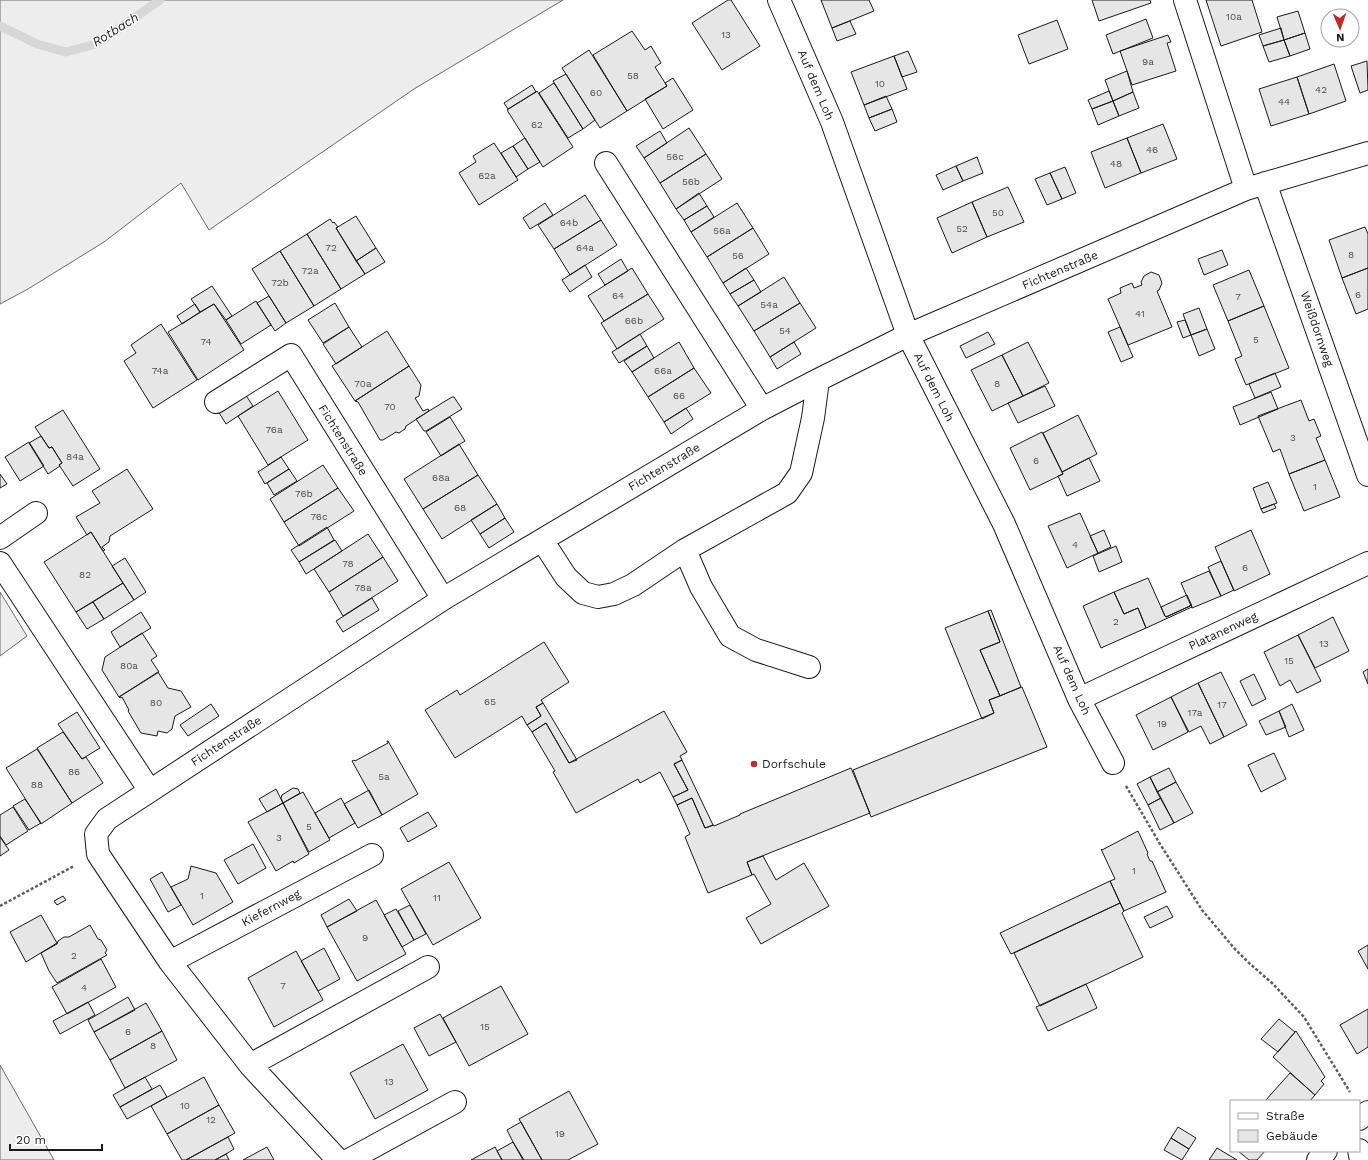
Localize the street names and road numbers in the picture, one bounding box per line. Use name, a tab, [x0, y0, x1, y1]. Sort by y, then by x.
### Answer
street label: Auf dem Loh	[795, 48, 837, 122]
street label: Fichtenstraße	[1020, 248, 1100, 292]
street label: Weißdornweg	[1298, 289, 1337, 369]
street label: Auf dem Loh	[911, 350, 957, 424]
street label: Fichtenstraße	[316, 402, 370, 478]
street label: Fichtenstraße	[626, 440, 702, 494]
street label: Platanenweg	[1186, 609, 1260, 653]
street label: Auf dem Loh	[1050, 643, 1094, 717]
street label: Fichtenstraße	[188, 713, 264, 769]
street label: Kiefernweg	[239, 886, 303, 929]

